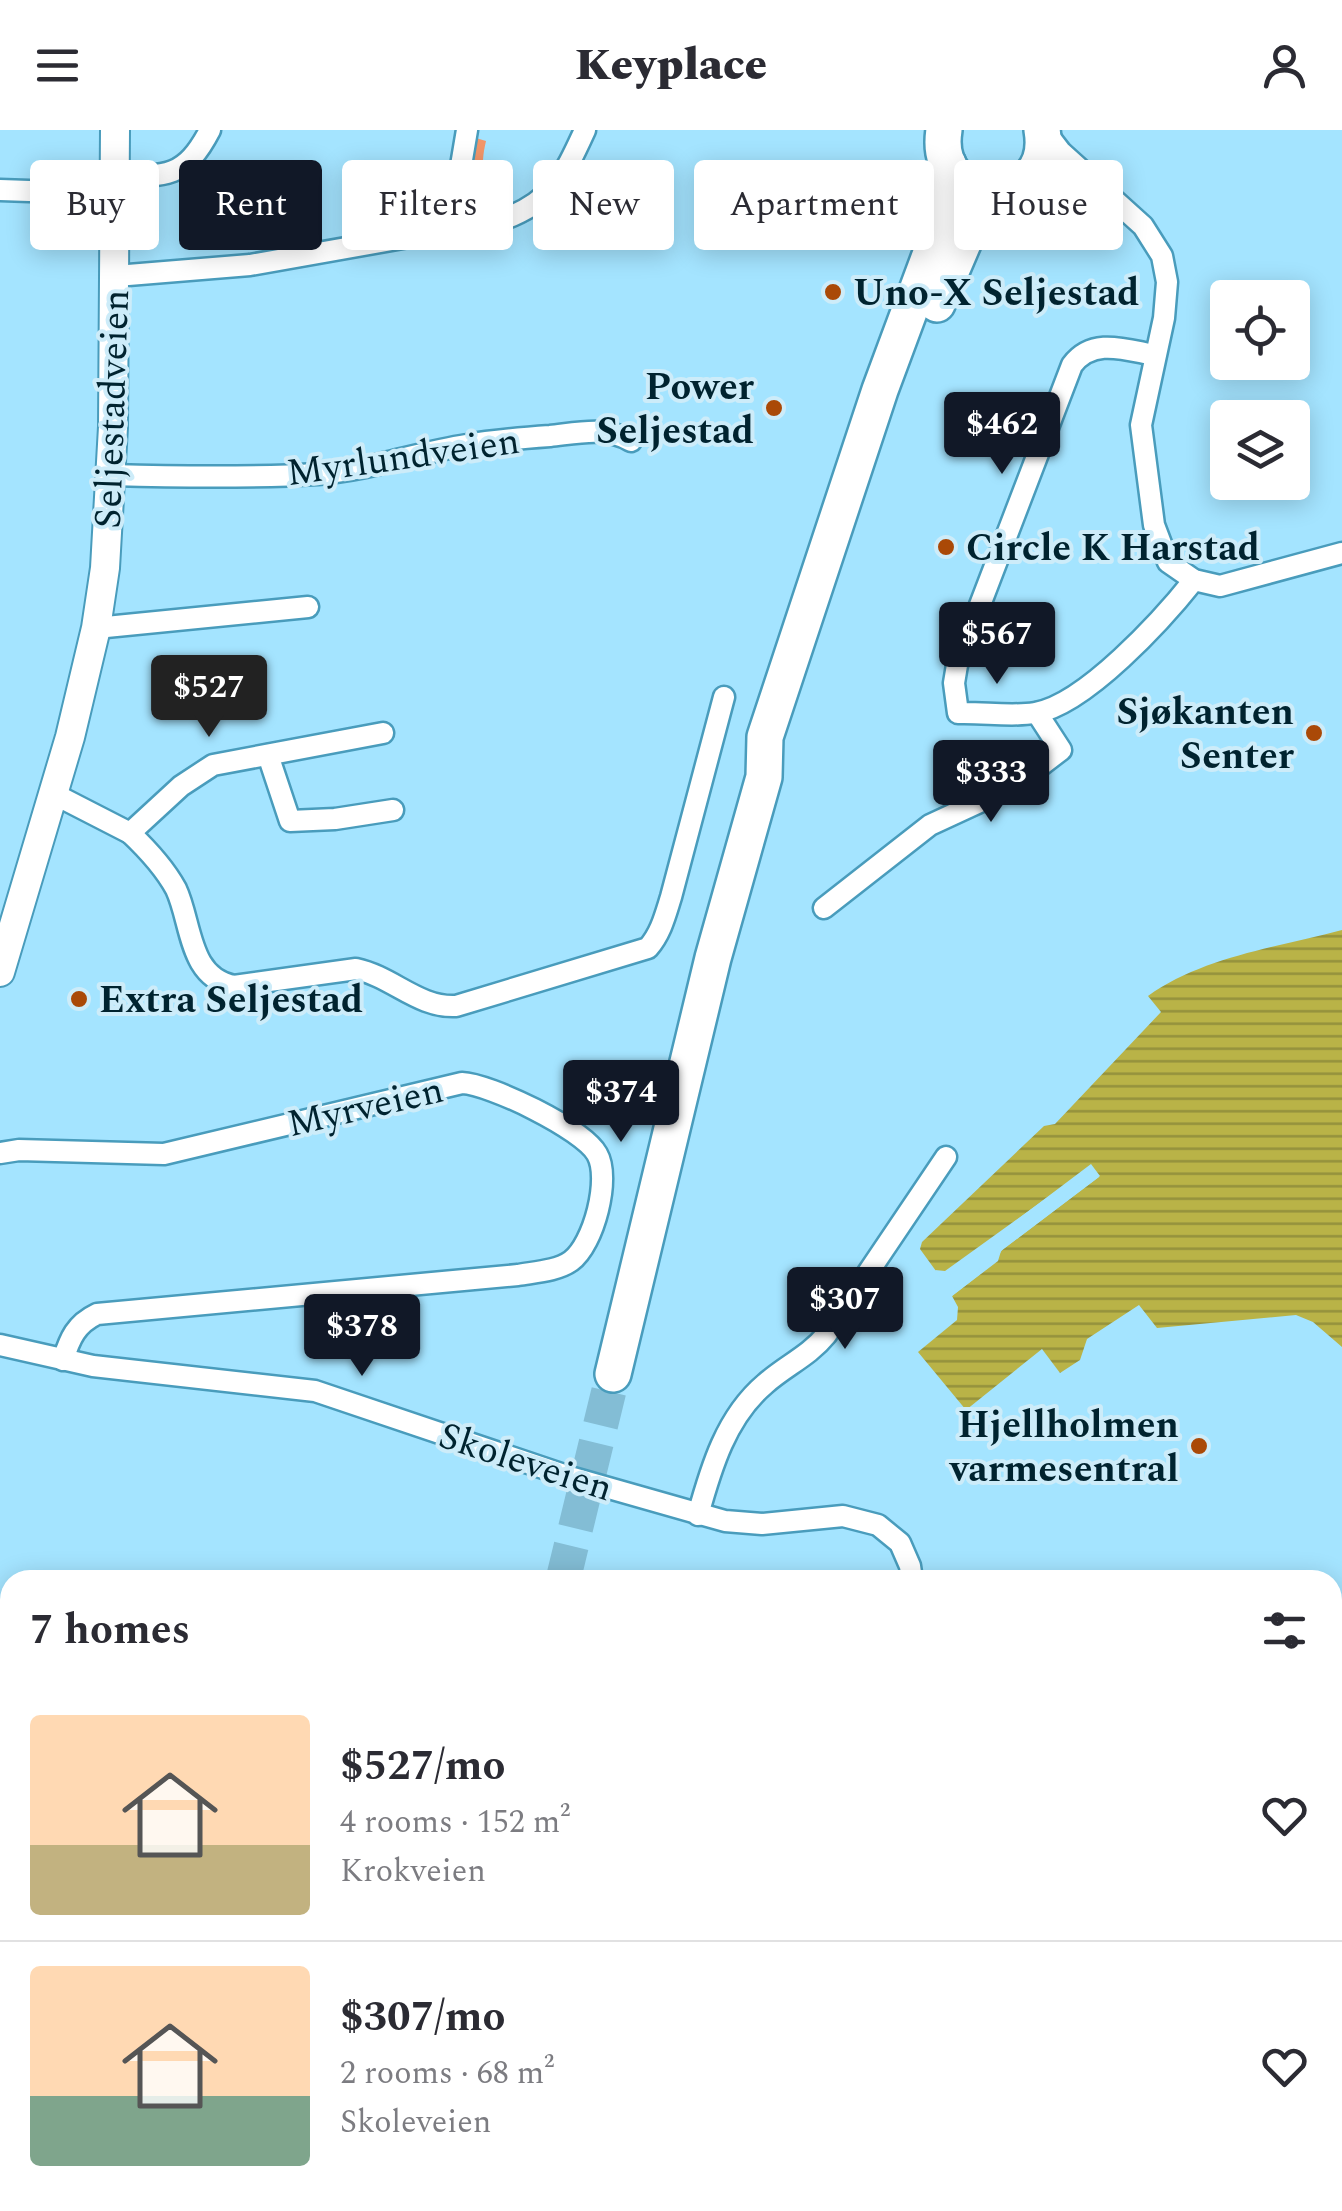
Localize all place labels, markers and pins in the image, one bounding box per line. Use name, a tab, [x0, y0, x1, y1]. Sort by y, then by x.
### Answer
place label: Uno-X Seljestad	[853, 265, 1139, 323]
marker: Uno-X Seljestad	[822, 281, 844, 303]
place label: Power Seljestad	[596, 359, 755, 461]
pin: $462	[943, 392, 1061, 477]
marker: Power Seljestad	[763, 397, 785, 419]
place label: Circle K Harstad	[966, 520, 1260, 578]
marker: Circle K Harstad	[935, 536, 957, 558]
pin: $567	[938, 602, 1056, 687]
pin: $527	[150, 655, 268, 740]
place label: Sjøkanten Senter	[1116, 684, 1295, 786]
marker: Sjøkanten Senter	[1303, 722, 1325, 744]
pin: $333	[932, 740, 1050, 825]
place label: Extra Seljestad	[99, 972, 363, 1030]
marker: Extra Seljestad	[68, 988, 90, 1010]
pin: $374	[562, 1060, 680, 1145]
pin: $307	[786, 1267, 904, 1352]
pin: $378	[303, 1294, 421, 1379]
place label: Hjellholmen varmesentral	[948, 1397, 1179, 1499]
marker: Hjellholmen varmesentral	[1188, 1435, 1210, 1457]

